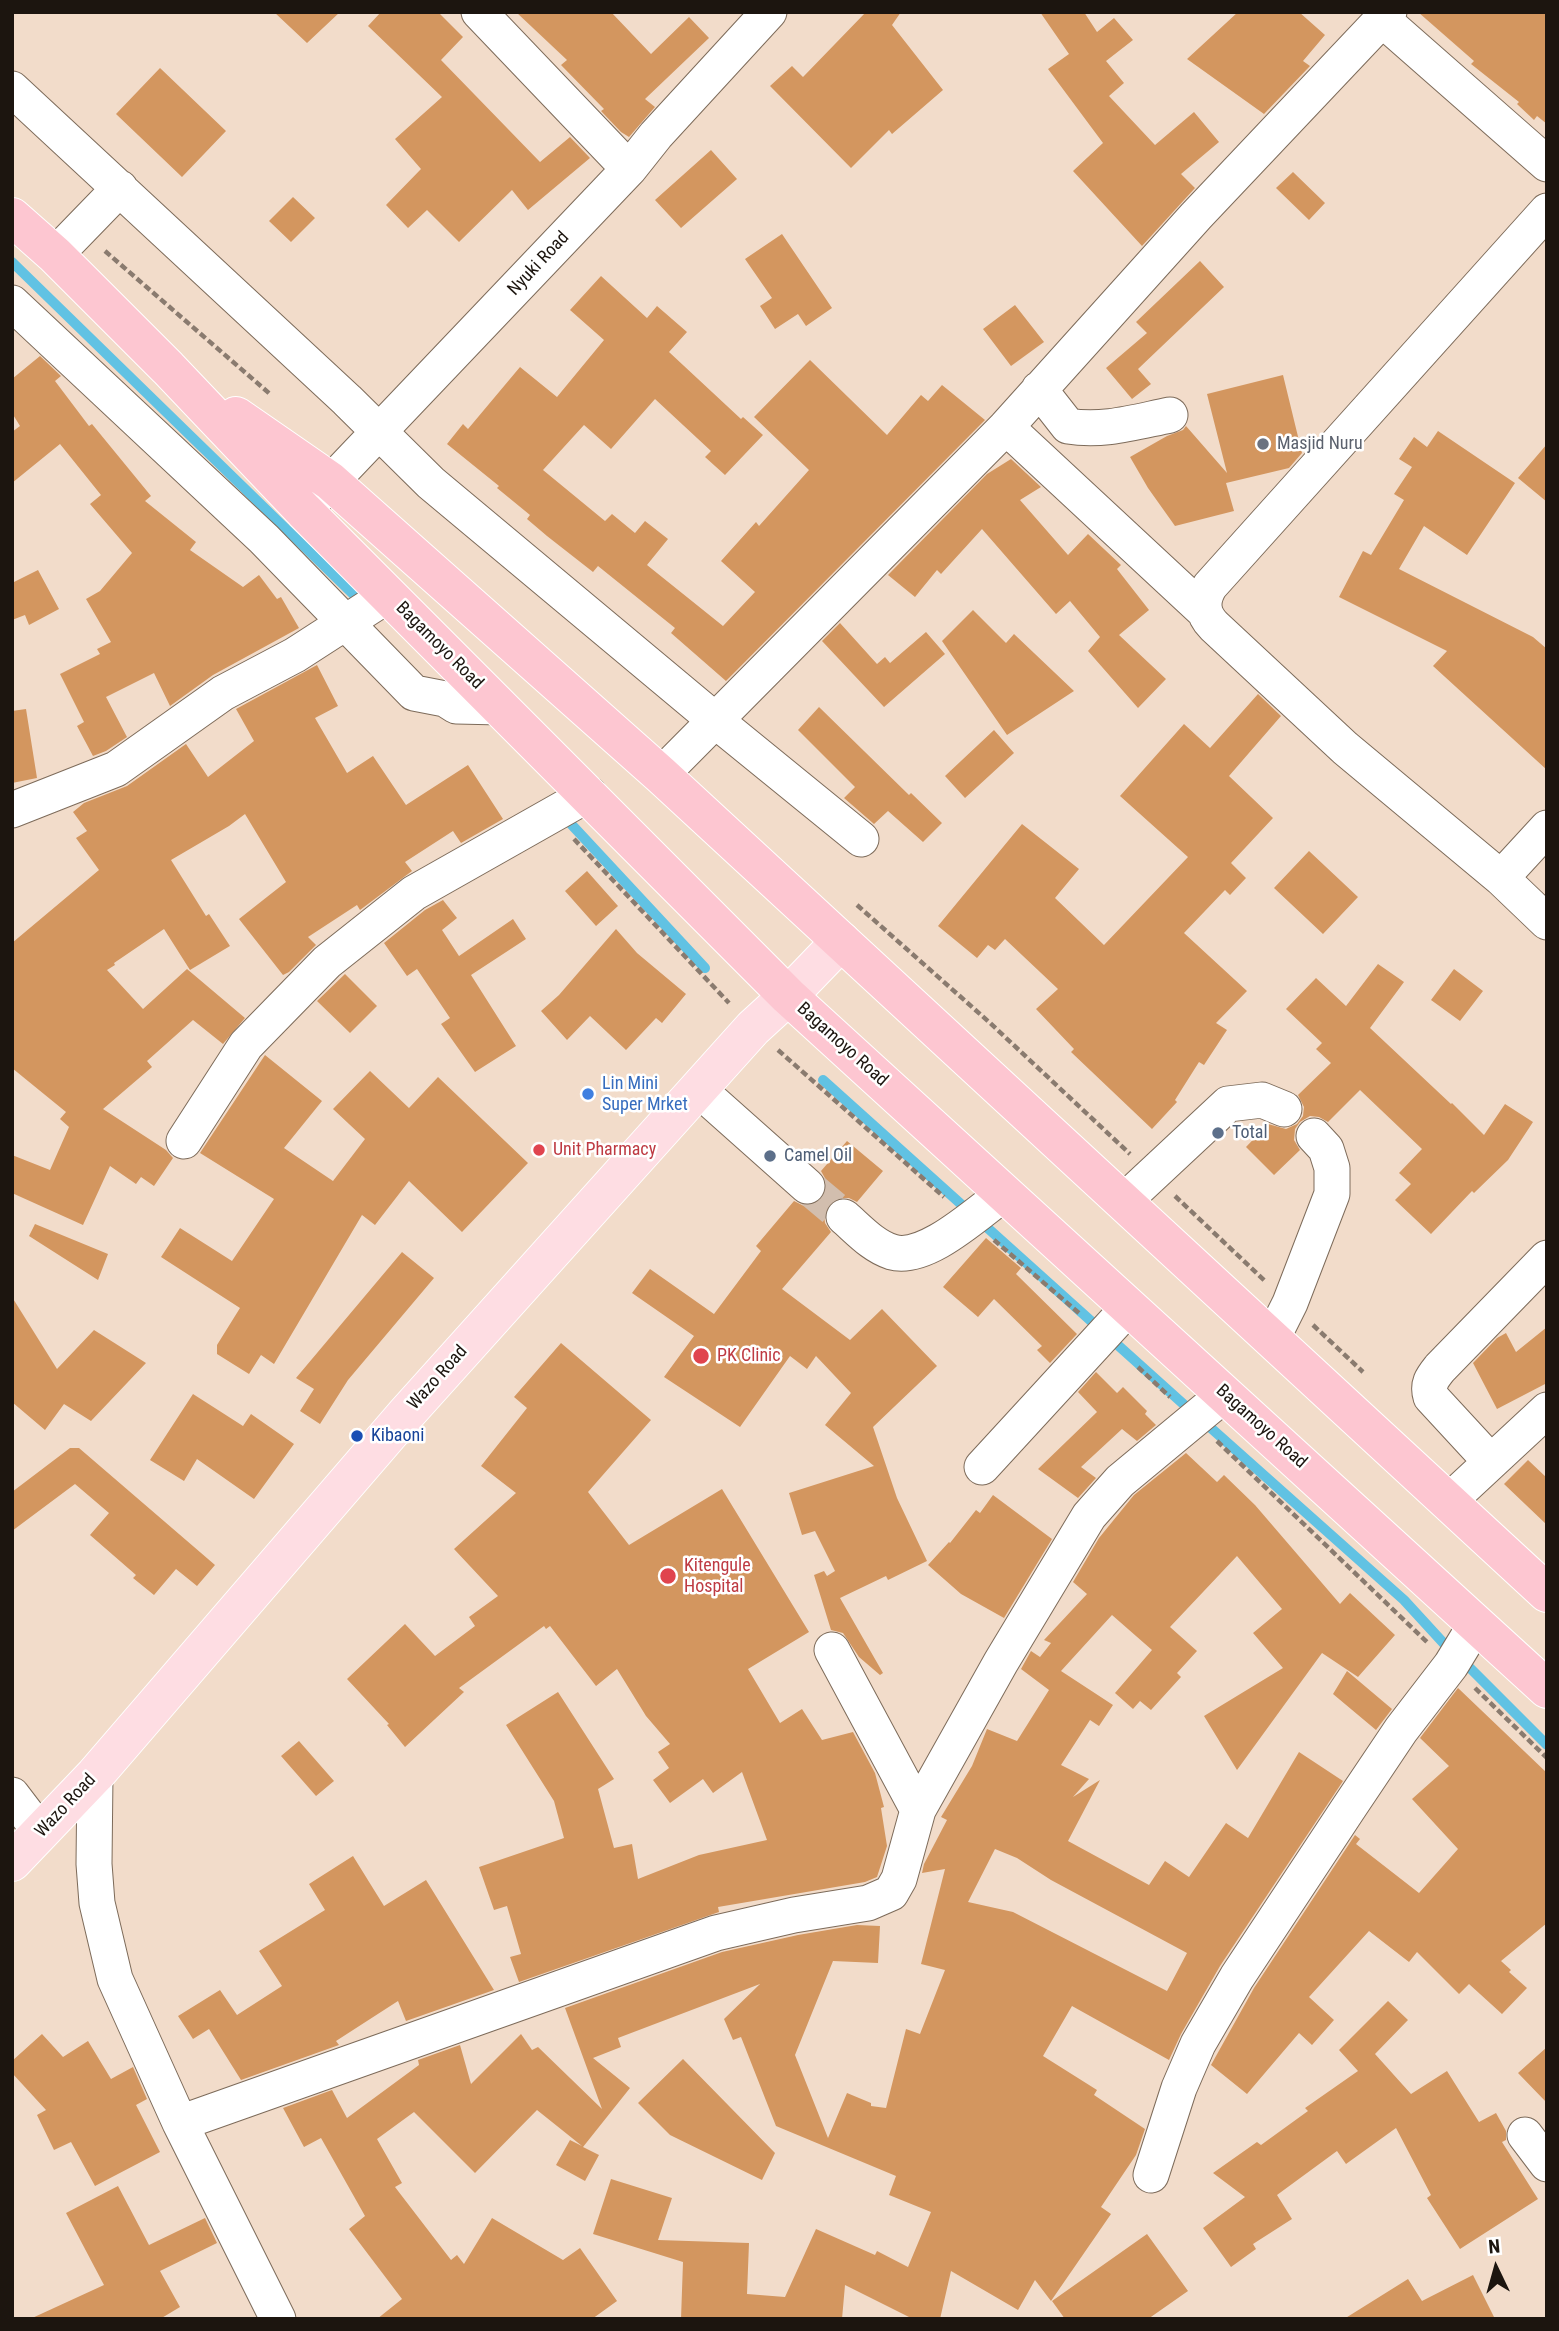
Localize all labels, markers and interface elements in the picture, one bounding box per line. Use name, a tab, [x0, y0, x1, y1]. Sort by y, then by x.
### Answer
street label: Nyuki Road	[504, 227, 574, 301]
place label: Masjid Nuru	[1277, 433, 1363, 455]
marker: Masjid Nuru	[1255, 436, 1271, 452]
street label: Bagamoyo Road	[391, 598, 487, 694]
street label: Bagamoyo Road	[792, 998, 892, 1092]
place label: Lin Mini Super Mrket	[602, 1073, 688, 1116]
marker: Lin Mini Super Mrket	[580, 1086, 596, 1102]
place label: Total	[1232, 1122, 1268, 1144]
marker: Total	[1210, 1125, 1226, 1141]
place label: Unit Pharmacy	[553, 1139, 656, 1161]
marker: Unit Pharmacy	[531, 1142, 547, 1158]
place label: Camel Oil	[784, 1145, 852, 1167]
marker: Camel Oil	[762, 1148, 778, 1164]
street label: Wazo Road	[404, 1341, 472, 1415]
place label: PK Clinic	[717, 1345, 781, 1367]
marker: PK Clinic	[691, 1346, 711, 1366]
street label: Bagamoyo Road	[1211, 1380, 1311, 1474]
place label: Kibaoni	[371, 1425, 424, 1447]
marker: Kibaoni	[349, 1428, 365, 1444]
place label: Kitengule Hospital	[684, 1555, 751, 1598]
marker: Kitengule Hospital	[658, 1566, 678, 1586]
street label: Wazo Road	[31, 1770, 101, 1842]
north arrow	[1461, 2233, 1531, 2303]
text: N	[1487, 2235, 1501, 2259]

